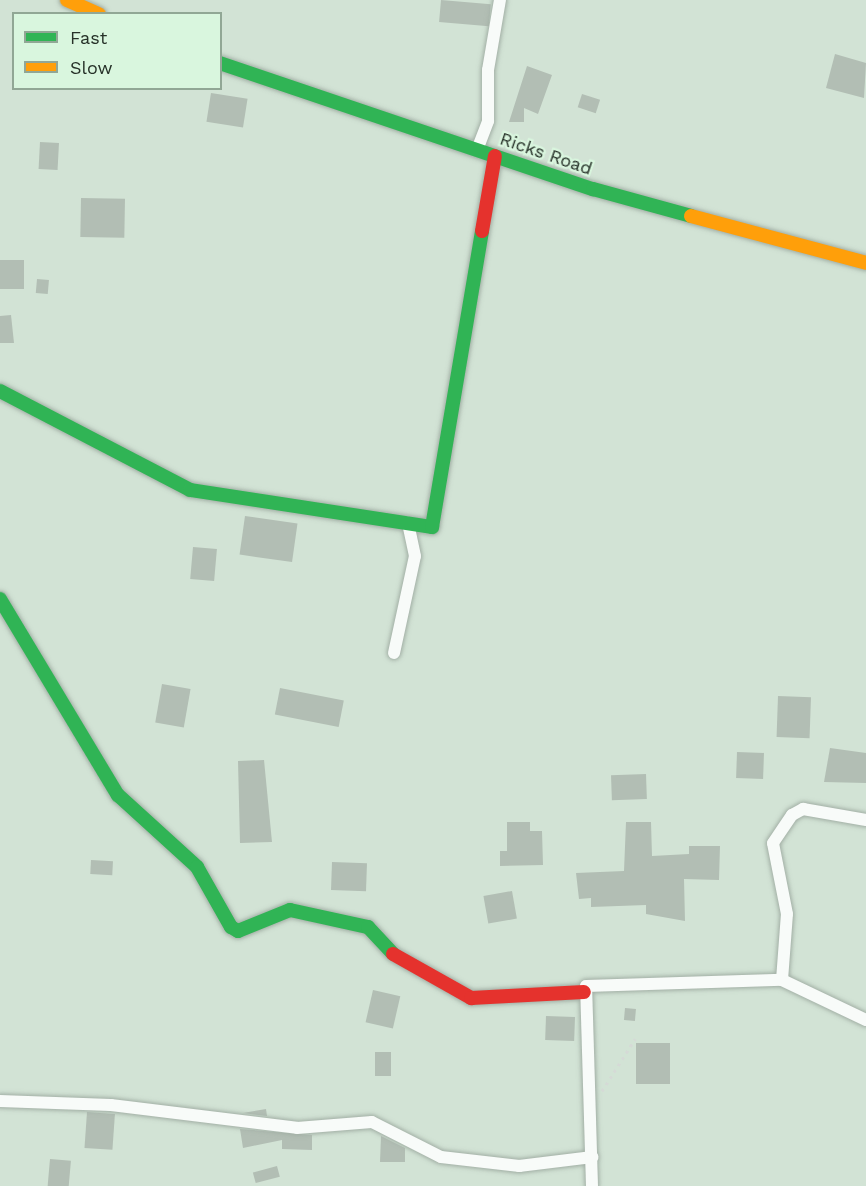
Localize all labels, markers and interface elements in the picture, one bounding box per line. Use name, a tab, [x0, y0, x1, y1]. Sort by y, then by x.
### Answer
legend	[12, 12, 222, 90]
text: Fast	[70, 27, 107, 48]
text: Slow	[70, 57, 113, 78]
street label: Ricks Road	[497, 128, 595, 180]

